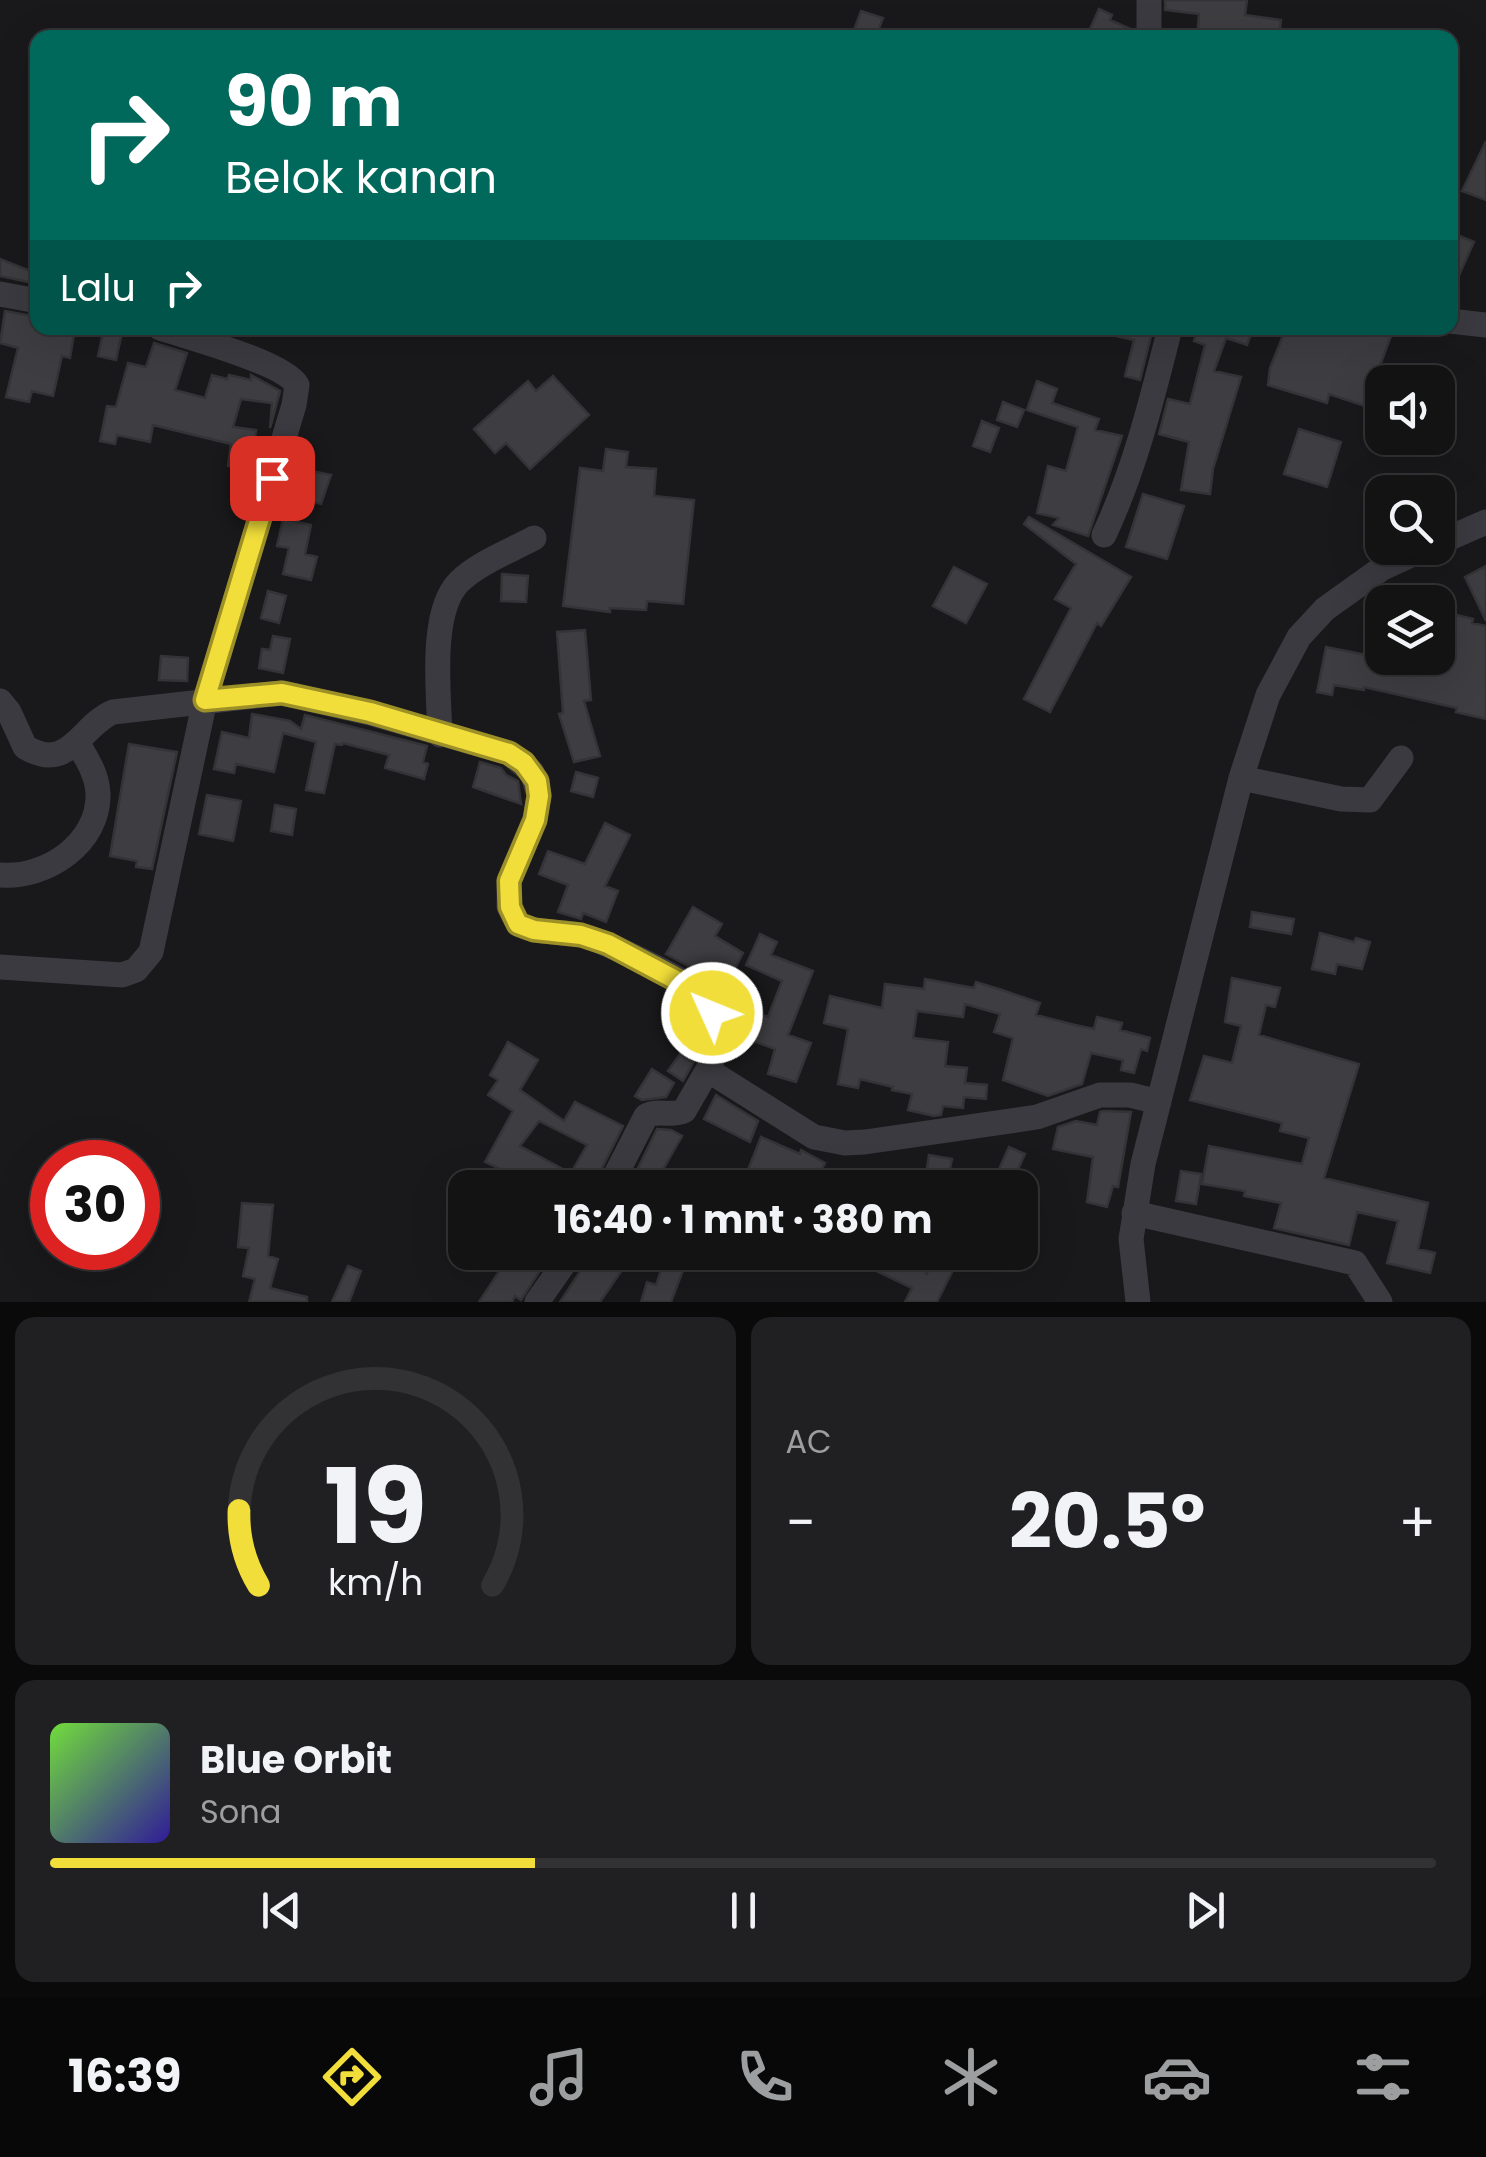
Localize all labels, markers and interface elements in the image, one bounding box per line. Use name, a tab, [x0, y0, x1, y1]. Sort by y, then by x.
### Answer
text: 90 m	[225, 52, 403, 151]
icon: right	[60, 70, 190, 200]
text: Belok kanan	[225, 146, 497, 209]
icon: right	[156, 260, 211, 315]
text: Lalu	[60, 261, 136, 314]
map controls	[1365, 365, 1455, 675]
button: sound	[1365, 365, 1455, 455]
pin	[230, 436, 315, 521]
icon: arrive	[245, 451, 300, 506]
button: search	[1365, 475, 1455, 565]
button: layers	[1365, 585, 1455, 675]
position arrow	[660, 961, 764, 1065]
speed limit sign: 30	[30, 1140, 160, 1270]
text: 16:40 · 1 mnt · 380 m	[553, 1193, 933, 1246]
text: AC	[786, 1419, 832, 1464]
text: 19	[324, 1434, 427, 1579]
text: 20.5°	[1009, 1469, 1205, 1574]
text: −	[786, 1484, 816, 1561]
text: +	[1398, 1484, 1436, 1561]
text: km/h	[328, 1557, 423, 1608]
text: Blue Orbit	[200, 1733, 392, 1786]
text: Sona	[200, 1789, 281, 1834]
icon: previous	[254, 1883, 309, 1938]
icon: pause	[716, 1883, 771, 1938]
icon: next	[1178, 1883, 1233, 1938]
icon: directions	[317, 2042, 387, 2112]
icon: music	[524, 2042, 594, 2112]
icon: phone	[730, 2042, 800, 2112]
icon: climate	[936, 2042, 1006, 2112]
icon: car	[1142, 2042, 1212, 2112]
icon: filters	[1348, 2042, 1418, 2112]
text: 16:39	[68, 2045, 181, 2108]

